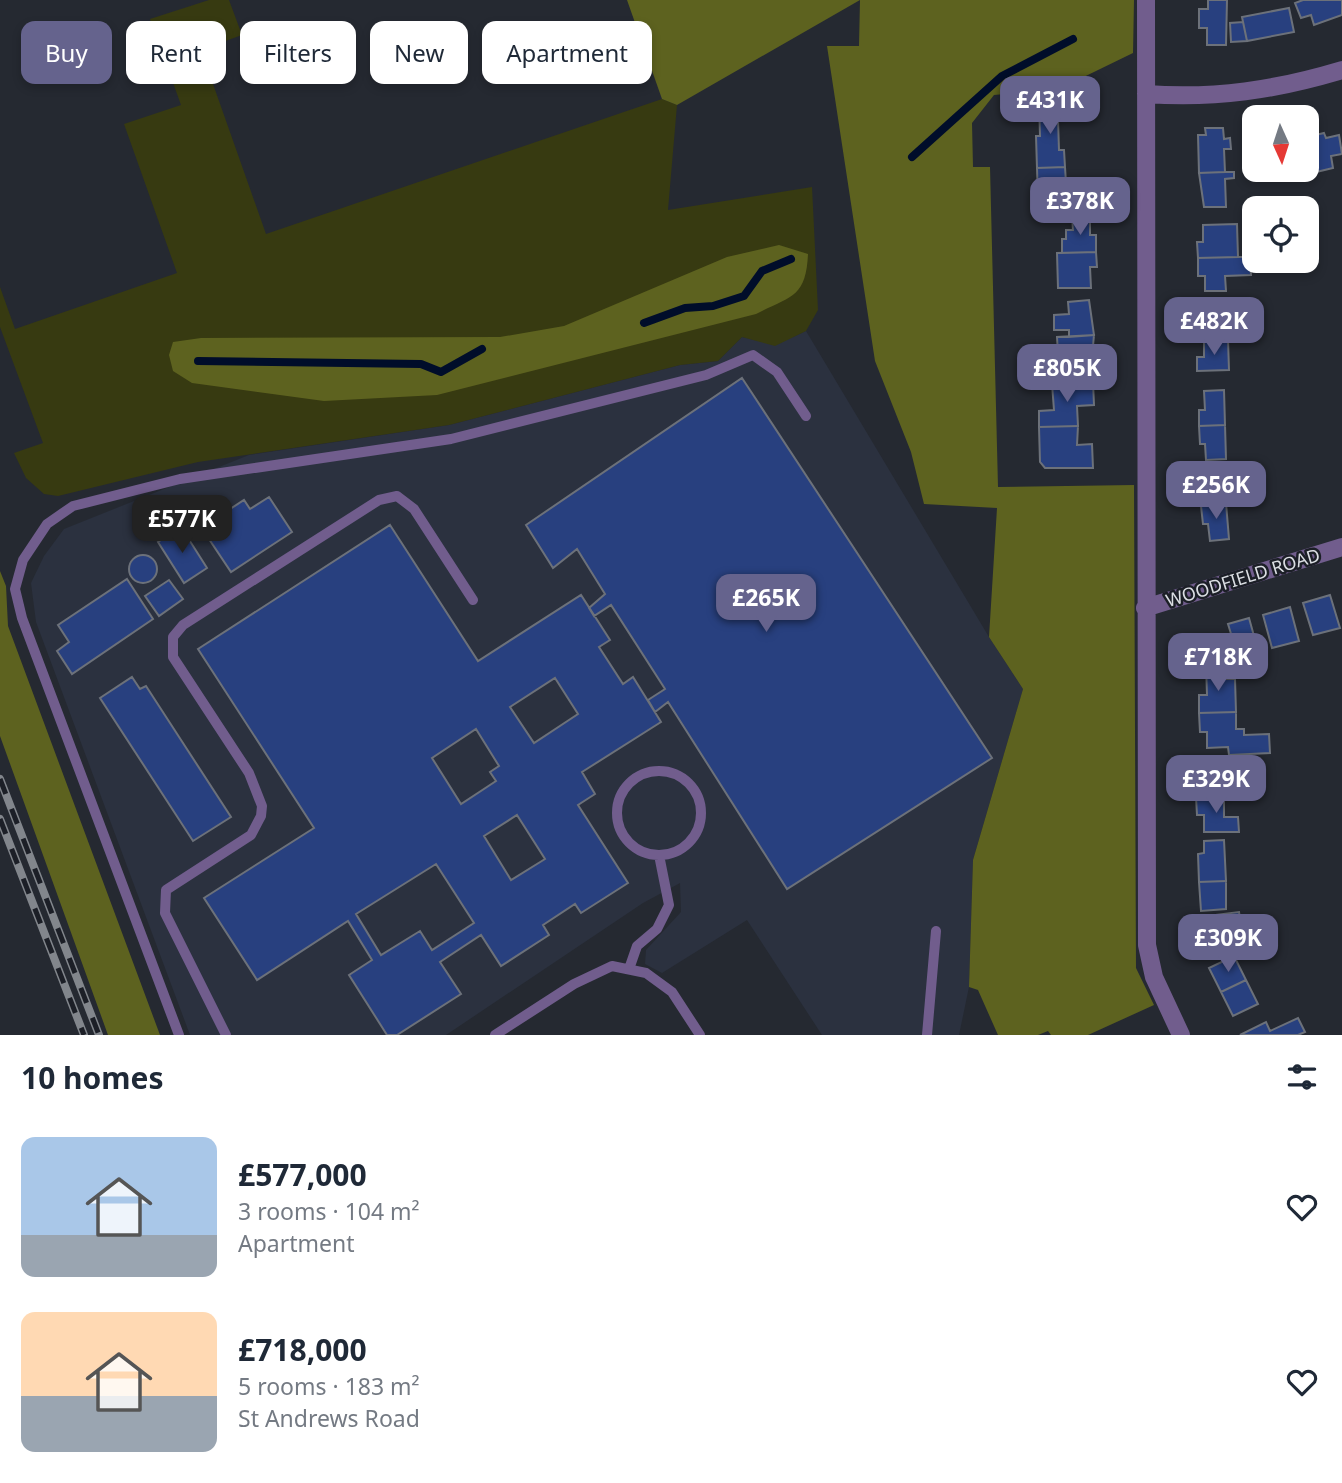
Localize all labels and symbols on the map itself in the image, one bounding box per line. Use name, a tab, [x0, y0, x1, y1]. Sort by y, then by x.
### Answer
pin: £431K	[1001, 76, 1099, 136]
north arrow	[1242, 105, 1320, 182]
pin: £378K	[1031, 177, 1129, 237]
pin: £482K	[1165, 298, 1263, 357]
pin: £805K	[1018, 344, 1116, 404]
pin: £256K	[1167, 462, 1265, 521]
pin: £577K	[133, 496, 231, 555]
street label: WOODFIELD ROAD	[1163, 542, 1323, 612]
pin: £265K	[717, 574, 815, 634]
pin: £718K	[1169, 634, 1267, 693]
pin: £329K	[1167, 756, 1265, 815]
pin: £309K	[1179, 914, 1277, 974]

